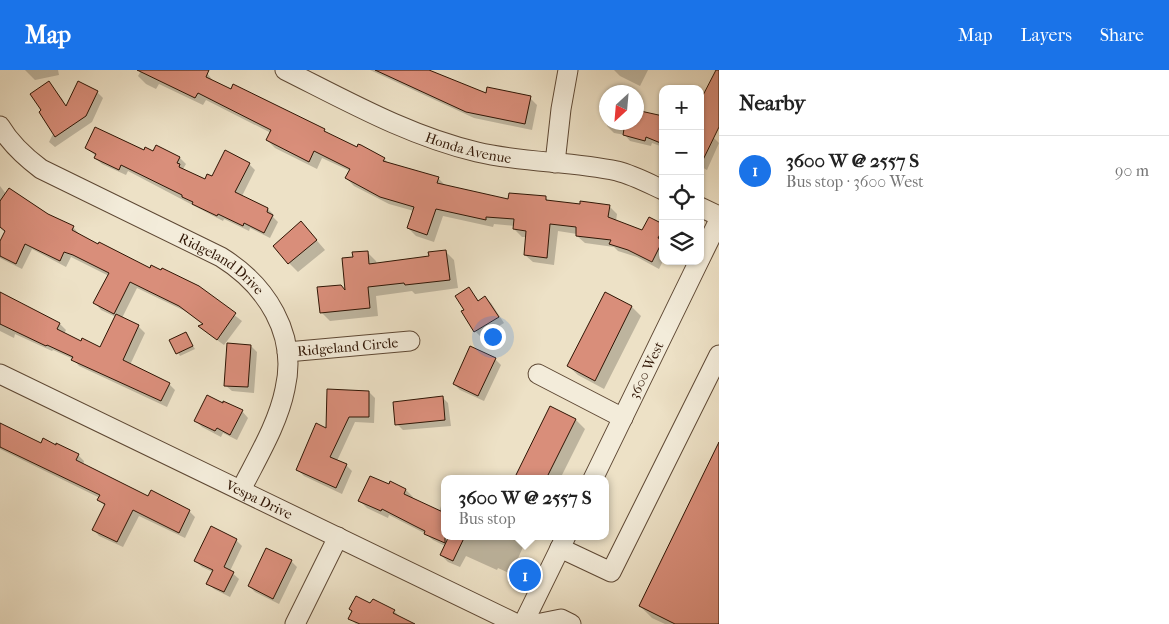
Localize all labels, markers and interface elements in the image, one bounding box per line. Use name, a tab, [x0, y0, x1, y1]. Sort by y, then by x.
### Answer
text: Map	[25, 21, 71, 49]
text: Map	[958, 25, 992, 46]
text: Layers	[1020, 25, 1072, 46]
text: Share	[1100, 25, 1144, 46]
north arrow	[599, 85, 644, 130]
map controls	[659, 85, 704, 265]
button: +	[659, 85, 704, 130]
text: Nearby	[739, 91, 805, 115]
street label: Honda Avenue	[423, 129, 512, 167]
button: −	[659, 130, 704, 175]
text: 3600 W @ 2557 S	[786, 150, 919, 172]
text: 1	[752, 161, 758, 180]
text: 90 m	[1115, 161, 1149, 180]
text: Bus stop · 3600 West	[786, 172, 924, 191]
button: locate	[659, 175, 704, 220]
button: layers	[659, 220, 704, 265]
street label: Ridgeland Drive	[176, 230, 267, 298]
your location	[480, 324, 506, 350]
street label: Ridgeland Circle	[296, 334, 399, 360]
street label: 3600 West	[625, 339, 668, 402]
popup	[441, 475, 609, 540]
street label: Vespa Drive	[222, 476, 295, 523]
text: 3600 W @ 2557 S	[458, 487, 592, 509]
text: Bus stop	[458, 509, 516, 528]
pin: 1	[509, 556, 541, 594]

